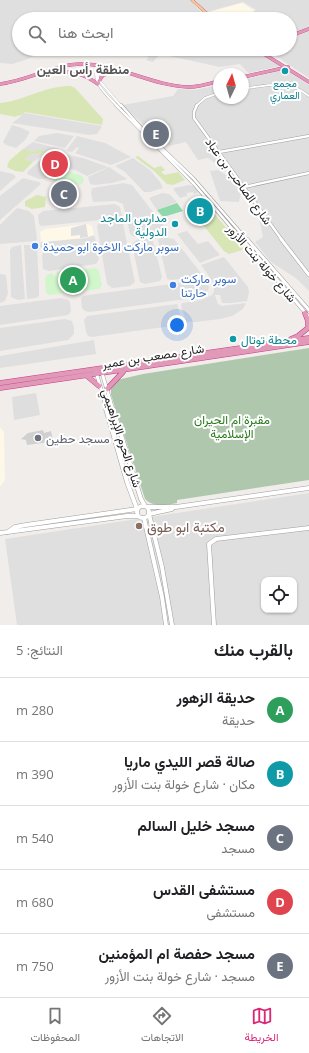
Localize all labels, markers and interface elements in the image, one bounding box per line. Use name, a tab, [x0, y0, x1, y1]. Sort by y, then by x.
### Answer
search box	[12, 12, 297, 56]
text: ابحث هنا	[58, 22, 113, 42]
icon: search	[26, 23, 48, 45]
district label: منطقة رأس العين	[37, 60, 129, 78]
marker: مجمع العماري	[280, 66, 290, 76]
north arrow	[213, 68, 249, 104]
place label: مجمع العماري	[270, 76, 300, 104]
pin: E	[143, 119, 169, 149]
street label: شارع الصاحب بن عباد	[201, 134, 276, 229]
pin: D	[42, 149, 68, 179]
pin: C	[51, 179, 77, 209]
pin: B	[187, 196, 213, 226]
place label: مدارس الماجد الدولية	[100, 209, 167, 240]
marker: مدارس الماجد الدولية	[170, 219, 180, 229]
street label: شارع خولة بنت الأزور	[222, 220, 301, 306]
place label: سوبر ماركت الاخوة ابو حميدة	[43, 238, 179, 255]
marker: سوبر ماركت الاخوة ابو حميدة	[30, 241, 40, 251]
pin: A	[60, 265, 86, 295]
place label: سوبر ماركت حارتنا	[181, 270, 236, 301]
marker: سوبر ماركت حارتنا	[168, 280, 178, 290]
your location	[167, 315, 187, 335]
place label: محطة توتال	[241, 331, 297, 348]
marker: محطة توتال	[228, 334, 238, 344]
street label: شارع مصعب بن عمير	[100, 340, 205, 374]
street label: شارع الحرم الإبراهيمي	[96, 386, 146, 490]
park label: مقبرة ام الحيران الإسلامية	[194, 411, 270, 442]
place label: مسجد حطين	[46, 430, 110, 447]
marker: مسجد حطين	[33, 433, 43, 443]
place label: مكتبة ابو طوق	[147, 517, 225, 536]
marker: مكتبة ابو طوق	[134, 521, 144, 531]
map controls	[261, 577, 297, 613]
button: locate	[261, 577, 297, 613]
text: بالقرب منك	[214, 638, 293, 661]
text: النتائج: 5	[16, 641, 63, 659]
text: حديقة الزهور	[177, 687, 255, 707]
text: 280 m	[16, 701, 54, 719]
text: A	[276, 701, 285, 719]
text: حديقة	[222, 711, 255, 729]
text: صالة قصر الليدي ماريا	[124, 751, 255, 771]
text: 390 m	[16, 765, 54, 783]
text: B	[276, 765, 284, 783]
text: مكان · شارع خولة بنت الأزور	[113, 775, 255, 793]
text: مسجد خليل السالم	[138, 815, 255, 835]
text: 540 m	[16, 829, 54, 847]
text: C	[276, 829, 284, 847]
text: مسجد	[221, 839, 255, 857]
text: مستشفى القدس	[153, 879, 255, 899]
text: 680 m	[16, 893, 54, 911]
text: D	[275, 893, 285, 911]
text: مستشفى	[207, 903, 255, 921]
text: مسجد حفصة ام المؤمنين	[99, 943, 255, 963]
text: 750 m	[16, 957, 54, 975]
text: E	[276, 957, 284, 975]
text: مسجد · شارع خولة بنت الأزور	[105, 967, 255, 985]
tab: المحفوظات	[30, 1005, 80, 1047]
tab: الاتجاهات	[141, 1005, 184, 1047]
tab: الخريطة	[245, 1005, 279, 1047]

